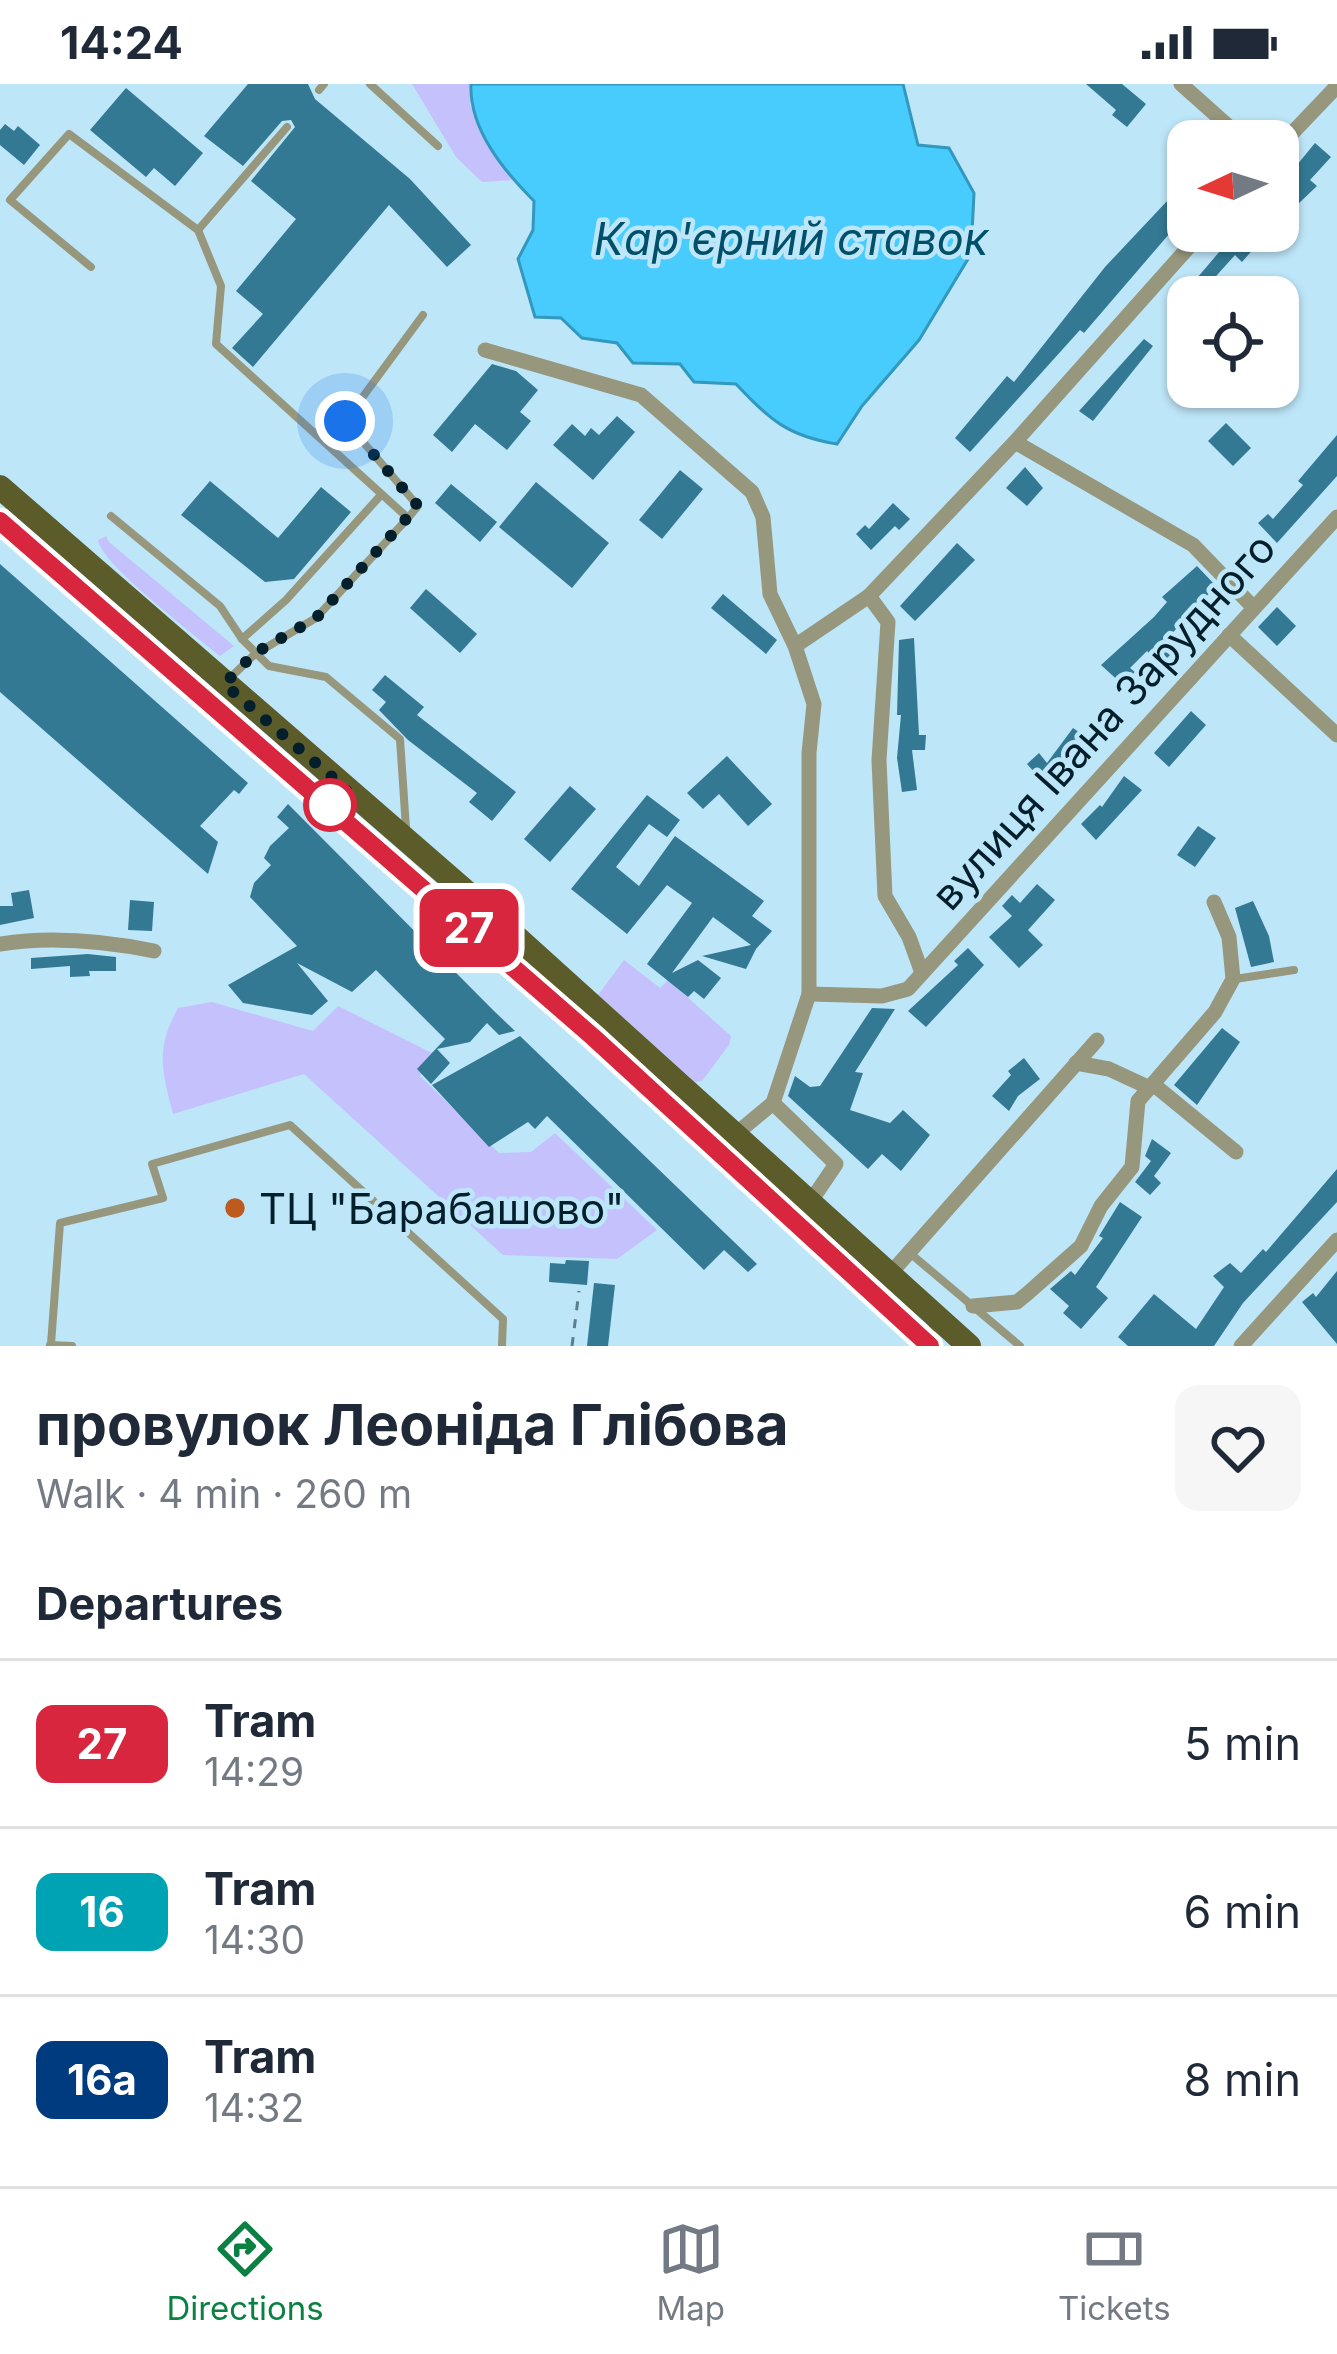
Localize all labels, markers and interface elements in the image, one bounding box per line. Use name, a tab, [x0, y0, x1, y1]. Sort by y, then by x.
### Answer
text: 14:24	[60, 15, 183, 70]
north arrow	[1167, 120, 1299, 252]
map controls	[1167, 120, 1299, 408]
water label: Кар'єрний ставок	[594, 211, 990, 266]
button: locate	[1167, 276, 1299, 408]
your location	[315, 391, 375, 451]
street label: вулиця Івана Зарудного	[921, 522, 1285, 920]
unlabelled marker	[305, 780, 355, 830]
line badge: 27	[415, 889, 523, 967]
text: 27	[444, 902, 494, 953]
place label: ТЦ "Барабашово"	[259, 1183, 624, 1234]
marker: ТЦ "Барабашово"	[222, 1195, 248, 1221]
button: heart	[1175, 1385, 1301, 1511]
text: провулок Леоніда Глібова	[36, 1390, 789, 1459]
text: Walk · 4 min · 260 m	[36, 1470, 412, 1517]
text: Departures	[36, 1576, 283, 1631]
text: Tram	[204, 1693, 316, 1748]
text: 5 min	[1184, 1716, 1301, 1771]
text: 27	[77, 1718, 127, 1769]
text: 14:29	[204, 1748, 304, 1795]
text: Tram	[204, 1861, 316, 1916]
text: 6 min	[1184, 1884, 1301, 1939]
text: 16	[79, 1886, 125, 1937]
text: 14:30	[204, 1916, 305, 1963]
text: Tram	[204, 2029, 316, 2084]
text: 8 min	[1184, 2052, 1301, 2107]
text: 16a	[67, 2054, 137, 2105]
text: 14:32	[204, 2084, 304, 2131]
tab: Directions	[166, 2216, 324, 2328]
tab: Map	[657, 2216, 725, 2328]
tab: Tickets	[1058, 2216, 1171, 2328]

